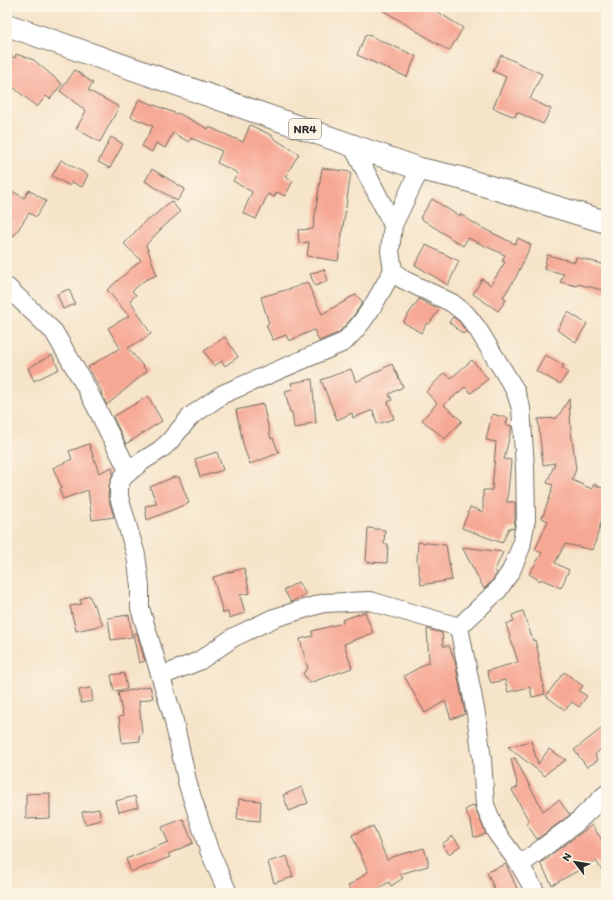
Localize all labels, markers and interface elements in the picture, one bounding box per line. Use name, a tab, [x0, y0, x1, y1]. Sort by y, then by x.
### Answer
road number: NR4	[289, 119, 321, 139]
north arrow	[555, 842, 595, 882]
text: N	[559, 851, 574, 864]

